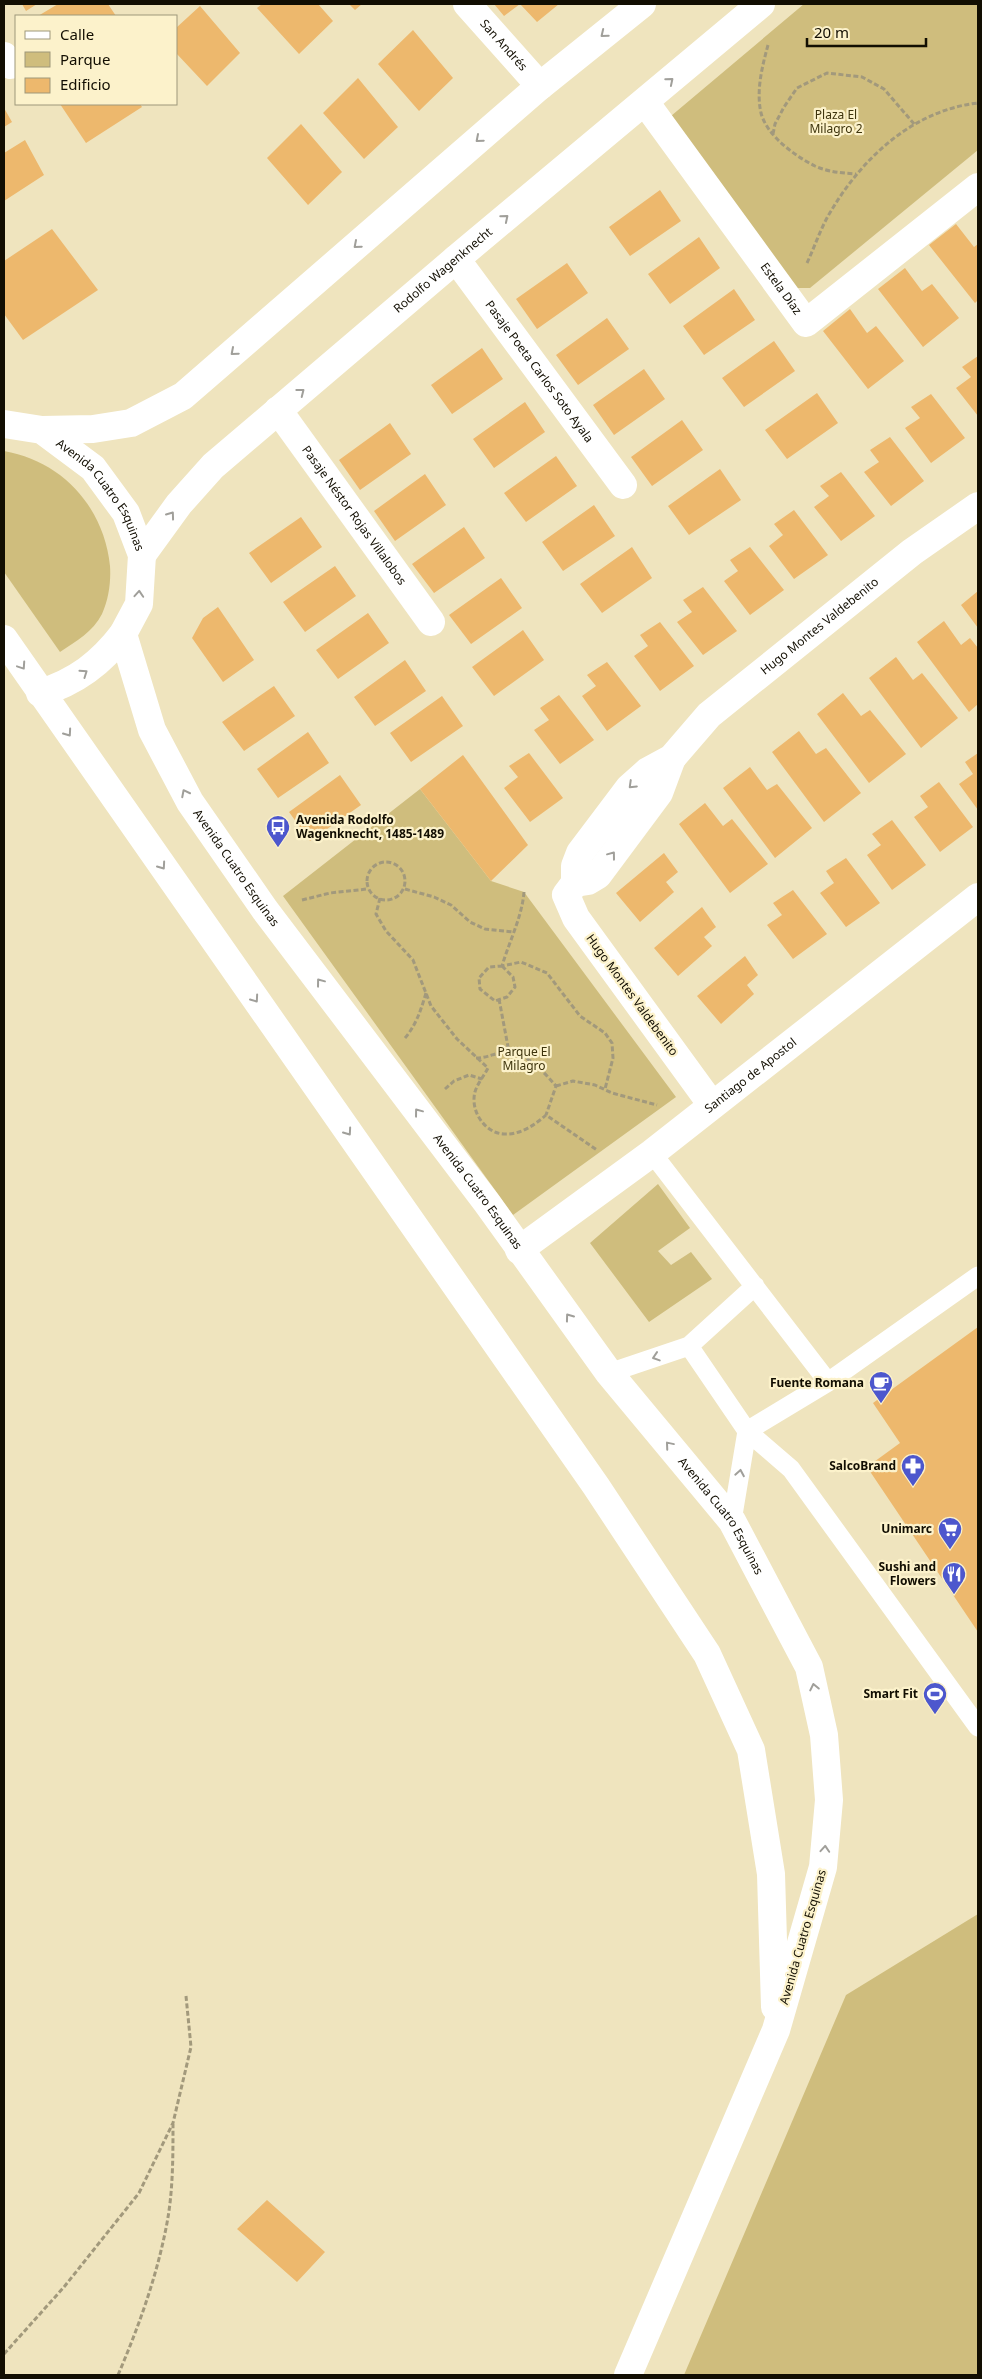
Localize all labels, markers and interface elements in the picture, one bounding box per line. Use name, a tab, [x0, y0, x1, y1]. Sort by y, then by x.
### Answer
legend	[15, 15, 178, 105]
street label: San Andrés	[476, 15, 532, 74]
scale bar	[807, 15, 926, 47]
text: 20 m	[814, 22, 849, 42]
text: Calle	[60, 24, 94, 44]
one-way arrow	[601, 29, 610, 37]
text: Parque	[60, 49, 110, 69]
text: Edificio	[60, 74, 111, 94]
one-way arrow	[664, 78, 673, 87]
park label: Plaza El Milagro 2	[809, 106, 863, 137]
one-way arrow	[476, 133, 485, 142]
one-way arrow	[499, 215, 508, 224]
street label: Rodolfo Wagenknecht	[390, 223, 496, 317]
one-way arrow	[353, 240, 362, 249]
street label: Estela Díaz	[757, 259, 806, 318]
street label: Pasaje Poeta Carlos Soto Ayala	[481, 297, 598, 446]
one-way arrow	[231, 346, 240, 355]
one-way arrow	[295, 389, 304, 397]
street label: Avenida Cuatro Esquinas	[53, 435, 149, 553]
street label: Pasaje Néstor Rojas Villalobos	[298, 442, 411, 589]
one-way arrow	[165, 511, 174, 521]
street label: Hugo Montes Valdebenito	[757, 573, 882, 678]
one-way arrow	[134, 590, 145, 598]
one-way arrow	[16, 660, 25, 670]
one-way arrow	[79, 670, 88, 679]
one-way arrow	[62, 727, 71, 737]
one-way arrow	[629, 779, 638, 788]
one-way arrow	[181, 789, 191, 798]
street label: Avenida Cuatro Esquinas	[189, 805, 284, 930]
place label: Avenida Rodolfo Wagenknecht, 1485-1489	[296, 811, 444, 842]
bus stop icon: Avenida Rodolfo Wagenknecht, 1485-1489	[265, 814, 291, 848]
one-way arrow	[607, 852, 615, 861]
one-way arrow	[156, 860, 165, 870]
street label: Hugo Montes Valdebenito	[582, 930, 682, 1059]
one-way arrow	[317, 979, 325, 988]
one-way arrow	[249, 993, 258, 1003]
street label: Santiago de Apostol	[701, 1034, 800, 1117]
park label: Parque El Milagro	[497, 1043, 551, 1074]
one-way arrow	[415, 1108, 424, 1118]
one-way arrow	[342, 1126, 351, 1136]
street label: Avenida Cuatro Esquinas	[430, 1130, 527, 1253]
one-way arrow	[566, 1314, 574, 1323]
one-way arrow	[652, 1351, 661, 1361]
cafe icon: Fuente Romana	[868, 1370, 894, 1404]
place label: Fuente Romana	[770, 1374, 864, 1391]
one-way arrow	[666, 1442, 674, 1451]
street label: Avenida Cuatro Esquinas	[675, 1453, 768, 1578]
pharmacy icon: SalcoBrand	[900, 1453, 926, 1487]
place label: SalcoBrand	[829, 1457, 896, 1474]
one-way arrow	[735, 1468, 745, 1477]
supermarket icon: Unimarc	[937, 1516, 963, 1550]
place label: Unimarc	[881, 1520, 932, 1537]
place label: Sushi and Flowers	[878, 1558, 936, 1589]
restaurant icon: Sushi and Flowers	[941, 1561, 967, 1595]
sports icon: Smart Fit	[922, 1681, 948, 1715]
one-way arrow	[809, 1683, 819, 1692]
place label: Smart Fit	[863, 1685, 918, 1702]
one-way arrow	[819, 1844, 830, 1852]
street label: Avenida Cuatro Esquinas	[775, 1867, 830, 2006]

